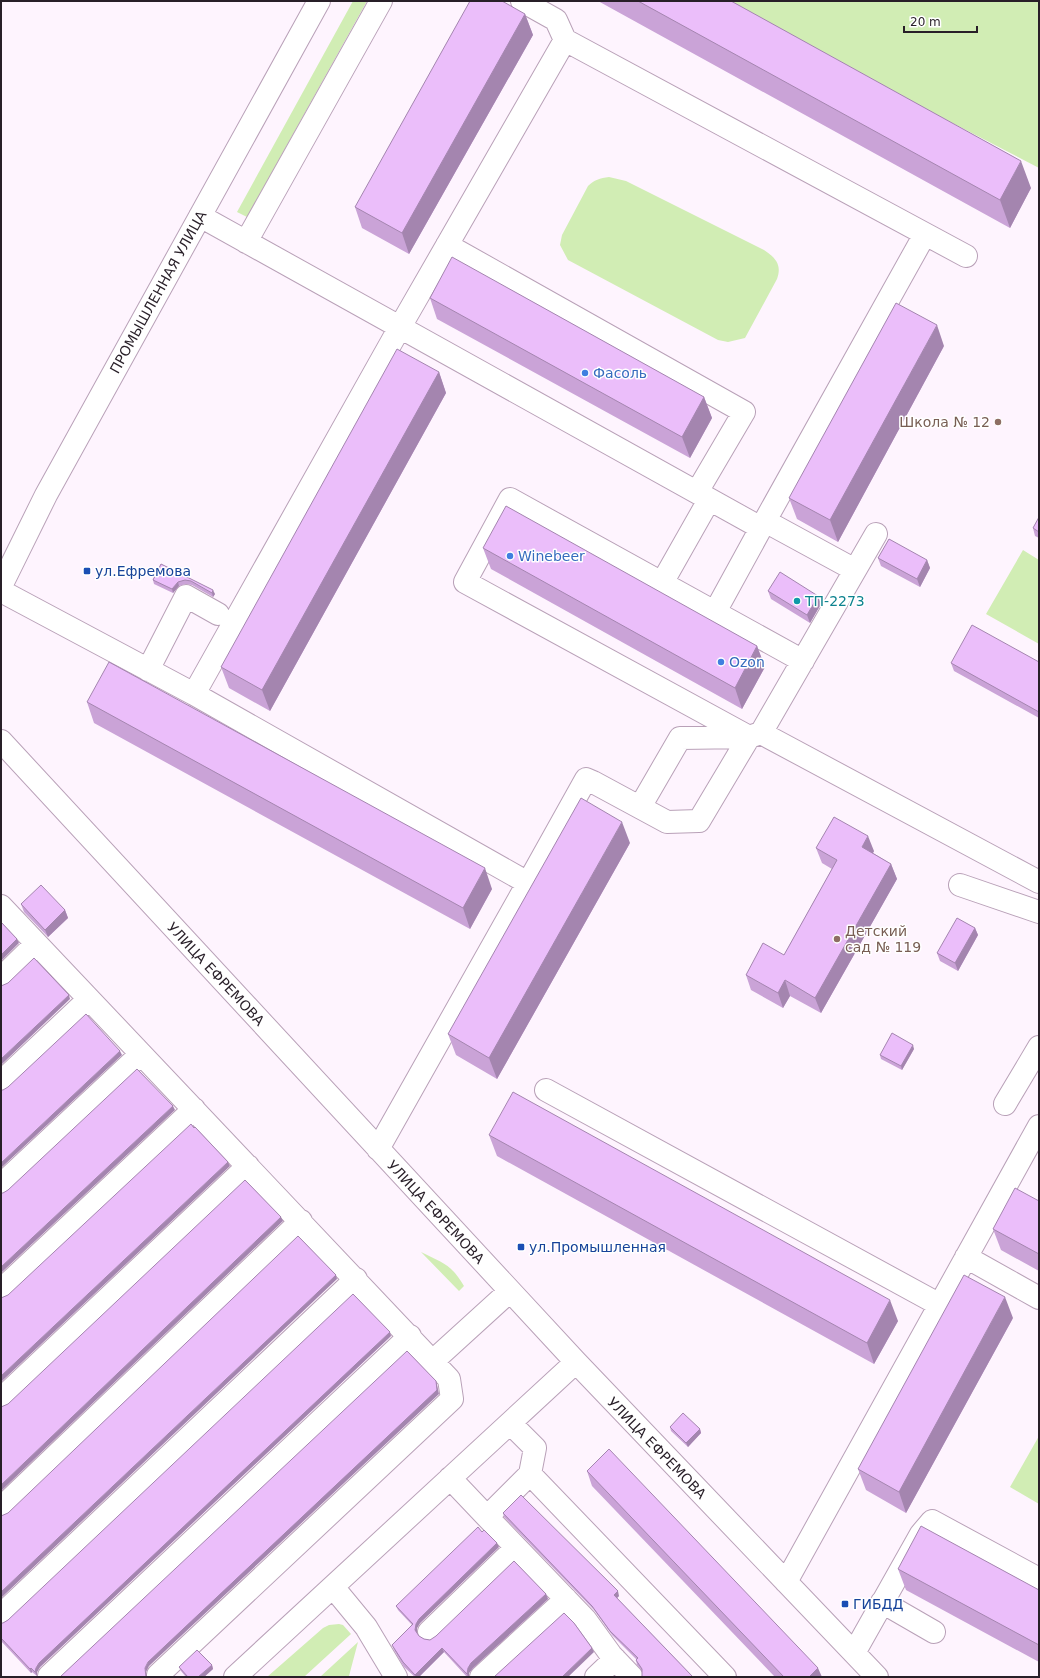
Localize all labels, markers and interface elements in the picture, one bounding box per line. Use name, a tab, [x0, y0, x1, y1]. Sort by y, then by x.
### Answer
scale bar	[904, 8, 977, 34]
text: 20 m	[910, 15, 941, 29]
street label: ПРОМЫШЛЕННАЯ УЛИЦА	[107, 207, 210, 376]
place label: Фасоль	[593, 365, 647, 381]
marker: Фасоль	[580, 368, 590, 378]
place label: Школа № 12	[899, 414, 990, 430]
marker: Школа № 12	[993, 417, 1003, 427]
place label: Winebeer	[518, 548, 585, 564]
marker: Winebeer	[505, 551, 515, 561]
place label: ул.Ефремова	[95, 563, 191, 579]
marker: ул.Ефремова	[82, 566, 92, 576]
place label: ТП-2273	[804, 593, 865, 609]
marker: ТП-2273	[792, 596, 802, 606]
place label: Ozon	[729, 654, 765, 670]
marker: Ozon	[716, 657, 726, 667]
street label: УЛИЦА ЕФРЕМОВА	[164, 919, 268, 1029]
place label: Детский сад № 119	[845, 923, 921, 955]
marker: Детский сад № 119	[832, 934, 842, 944]
street label: УЛИЦА ЕФРЕМОВА	[384, 1157, 488, 1267]
place label: ул.Промышленная	[529, 1239, 666, 1255]
marker: ул.Промышленная	[516, 1242, 526, 1252]
street label: УЛИЦА ЕФРЕМОВА	[604, 1394, 710, 1502]
place label: ГИБДД	[853, 1596, 904, 1612]
marker: ГИБДД	[840, 1599, 850, 1609]

